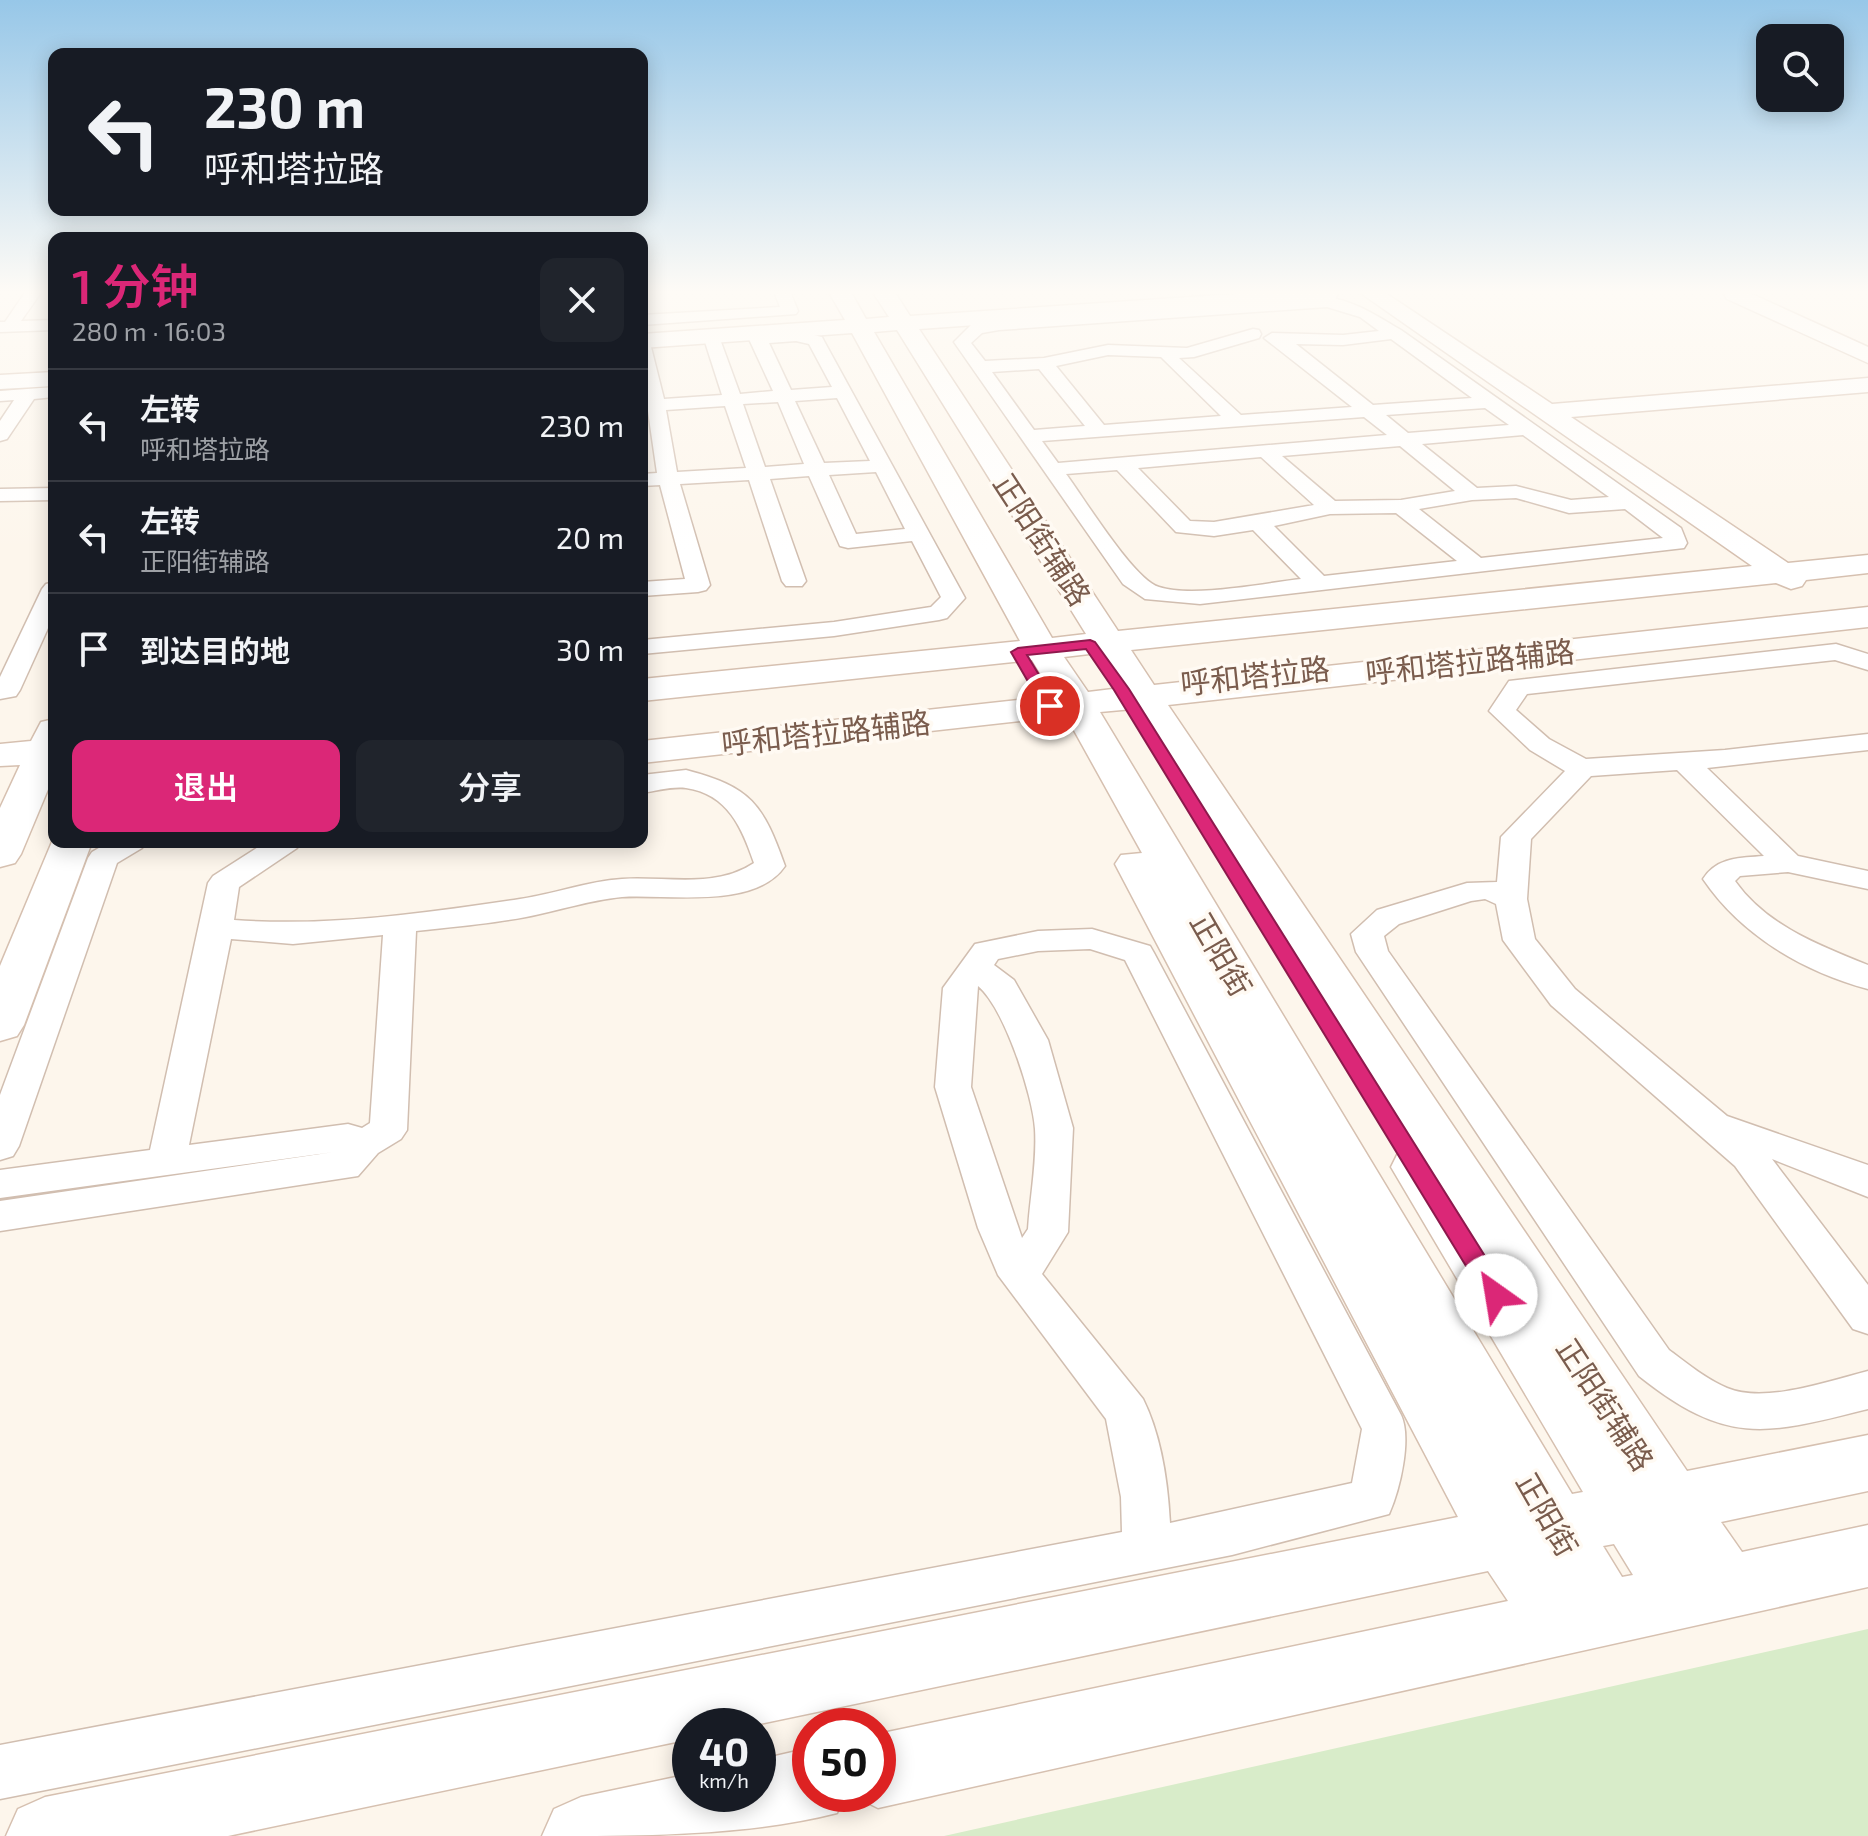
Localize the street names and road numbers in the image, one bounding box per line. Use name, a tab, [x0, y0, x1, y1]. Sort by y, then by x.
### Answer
street label: 正阳街辅路	[987, 466, 1099, 612]
street label: 呼和塔拉路辅路	[1364, 632, 1576, 690]
street label: 呼和塔拉路	[1179, 649, 1331, 701]
street label: 呼和塔拉路辅路	[720, 703, 932, 761]
street label: 正阳街	[1184, 906, 1260, 1002]
street label: 正阳街辅路	[1550, 1331, 1662, 1477]
street label: 正阳街	[1510, 1466, 1586, 1562]

